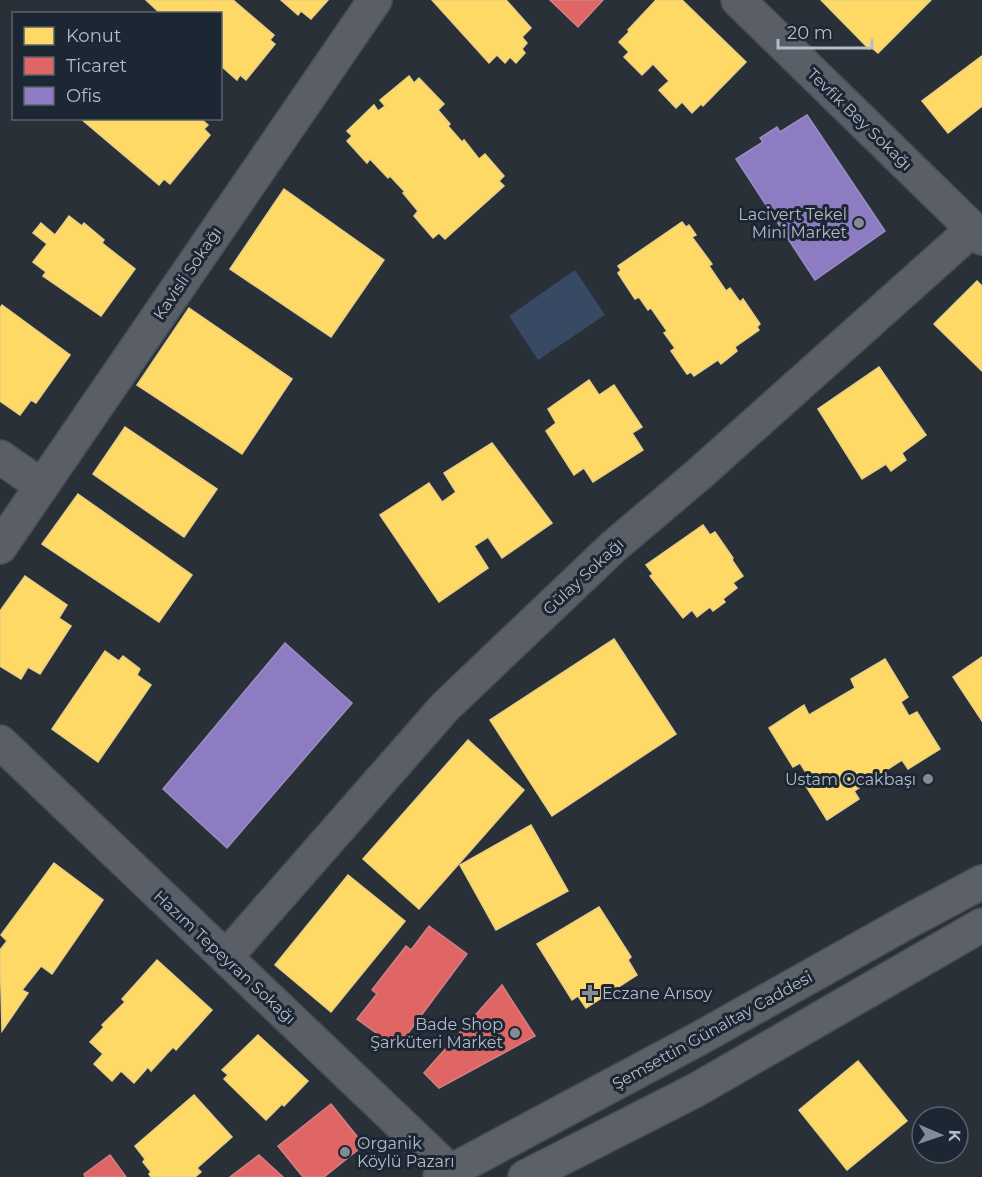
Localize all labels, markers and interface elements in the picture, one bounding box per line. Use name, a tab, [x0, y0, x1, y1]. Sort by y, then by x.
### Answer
legend	[12, 12, 222, 120]
scale bar	[778, 12, 872, 50]
text: 20 m	[787, 22, 833, 44]
text: Konut	[66, 25, 121, 47]
text: Ticaret	[66, 55, 127, 77]
street label: Tevfik Bey Sokağı	[803, 64, 916, 174]
text: Ofis	[66, 85, 101, 107]
place label: Lacivert Tekel Mini Market	[738, 205, 847, 242]
marker: Lacivert Tekel Mini Market	[852, 216, 866, 230]
street label: Kavisli Sokağı	[149, 223, 225, 323]
street label: Gülay Sokağı	[539, 534, 628, 619]
place label: Ustam Ocakbaşı	[785, 770, 916, 789]
marker: Ustam Ocakbaşı	[921, 772, 935, 786]
street label: Hazım Tepeyran Sokağı	[150, 887, 300, 1028]
street label: Şemsettin Günaltay Caddesi	[609, 967, 816, 1094]
place label: Eczane Arısoy	[602, 984, 712, 1003]
marker: Eczane Arısoy	[583, 986, 597, 1000]
place label: Bade Shop Şarküteri Market	[370, 1015, 504, 1052]
marker: Bade Shop Şarküteri Market	[508, 1026, 522, 1040]
north arrow	[910, 1105, 970, 1165]
text: K	[945, 1129, 964, 1143]
place label: Organik Köylü Pazarı	[357, 1134, 455, 1171]
marker: Organik Köylü Pazarı	[338, 1145, 352, 1159]

